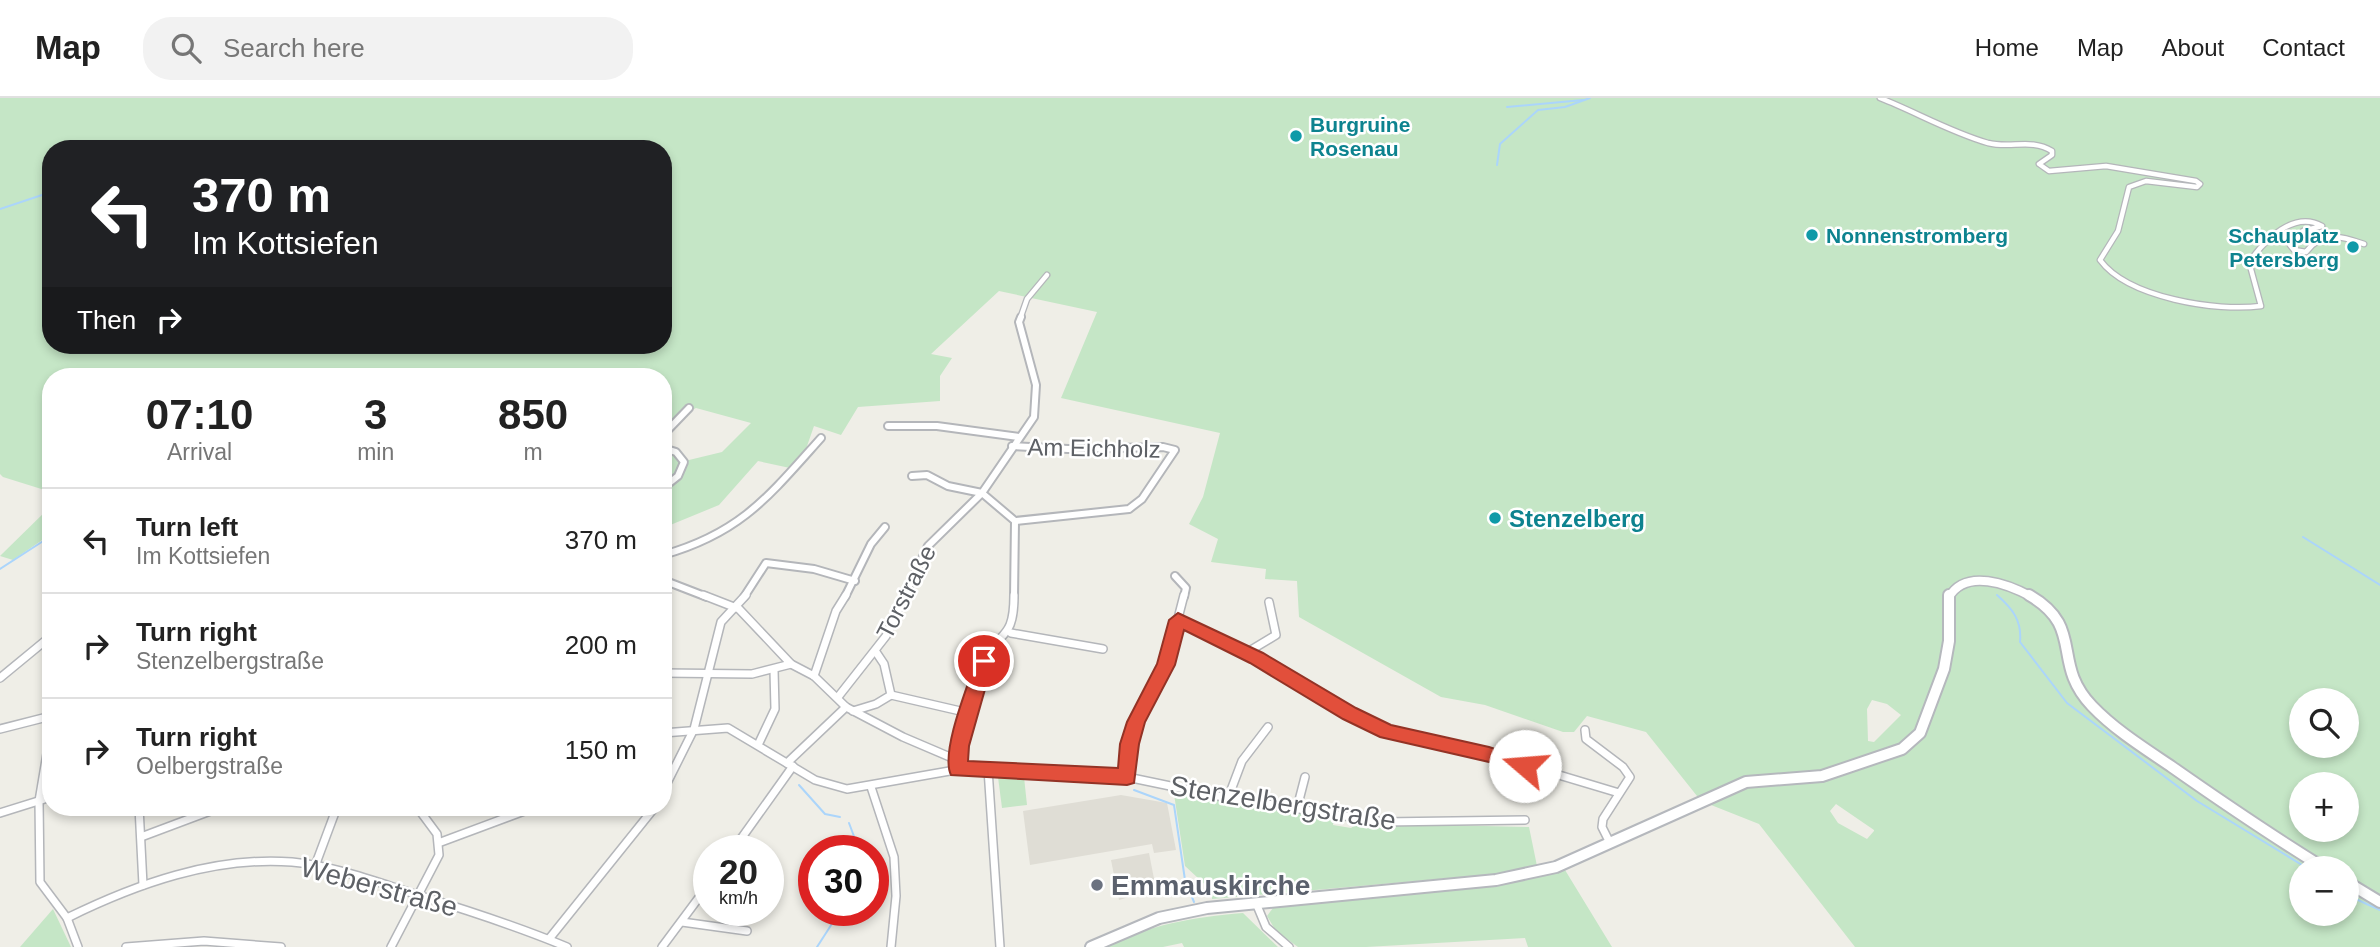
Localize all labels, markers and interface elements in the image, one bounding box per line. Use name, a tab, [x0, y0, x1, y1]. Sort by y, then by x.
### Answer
search box	[143, 17, 633, 80]
text: Map	[35, 29, 101, 66]
icon: search	[167, 29, 205, 67]
text: Search here	[223, 33, 365, 63]
text: Home	[1975, 34, 2039, 61]
text: Map	[2077, 34, 2124, 61]
text: About	[2162, 34, 2224, 61]
text: Contact	[2262, 34, 2345, 61]
place label: Burgruine Rosenau	[1310, 113, 1410, 160]
marker: Burgruine Rosenau	[1288, 128, 1304, 144]
icon: left	[77, 168, 168, 259]
text: 370 m	[192, 168, 331, 222]
place label: Nonnenstromberg	[1826, 224, 2008, 247]
place label: Schauplatz Petersberg	[2228, 224, 2339, 271]
text: Im Kottsiefen	[192, 225, 379, 261]
marker: Nonnenstromberg	[1804, 227, 1820, 243]
marker: Schauplatz Petersberg	[2345, 239, 2361, 255]
icon: right	[150, 301, 188, 339]
text: Then	[77, 305, 136, 335]
text: 07:10	[146, 391, 253, 438]
text: 3	[364, 391, 387, 438]
text: 850	[498, 391, 568, 438]
street label: Am Eichholz	[1027, 433, 1161, 463]
text: Arrival	[167, 439, 232, 465]
text: min	[357, 439, 394, 465]
text: m	[524, 439, 543, 465]
place label: Stenzelberg	[1509, 505, 1645, 532]
marker: Stenzelberg	[1487, 510, 1503, 526]
text: Turn left	[136, 512, 238, 542]
icon: left	[77, 522, 115, 560]
text: 370 m	[565, 525, 637, 555]
street label: Torstraße	[871, 541, 941, 643]
text: Im Kottsiefen	[136, 543, 270, 569]
text: Turn right	[136, 617, 257, 647]
icon: right	[77, 627, 115, 665]
text: 200 m	[565, 630, 637, 660]
pin	[954, 631, 1014, 691]
icon: arrive	[965, 642, 1003, 680]
text: Stenzelbergstraße	[136, 648, 324, 674]
map controls	[2289, 688, 2359, 926]
button: search	[2289, 688, 2359, 758]
text: Turn right	[136, 722, 257, 752]
position arrow	[1488, 729, 1562, 803]
icon: right	[77, 732, 115, 770]
text: 150 m	[565, 735, 637, 765]
text: Oelbergstraße	[136, 753, 283, 779]
street label: Stenzelbergstraße	[1168, 770, 1398, 836]
button: +	[2289, 772, 2359, 842]
speed limit sign: 30	[798, 835, 889, 926]
street label: Weberstraße	[297, 851, 461, 923]
text: 20	[719, 852, 758, 891]
button: −	[2289, 856, 2359, 926]
place label: Emmauskirche	[1111, 870, 1310, 901]
marker: Emmauskirche	[1089, 877, 1105, 893]
text: km/h	[719, 888, 758, 908]

